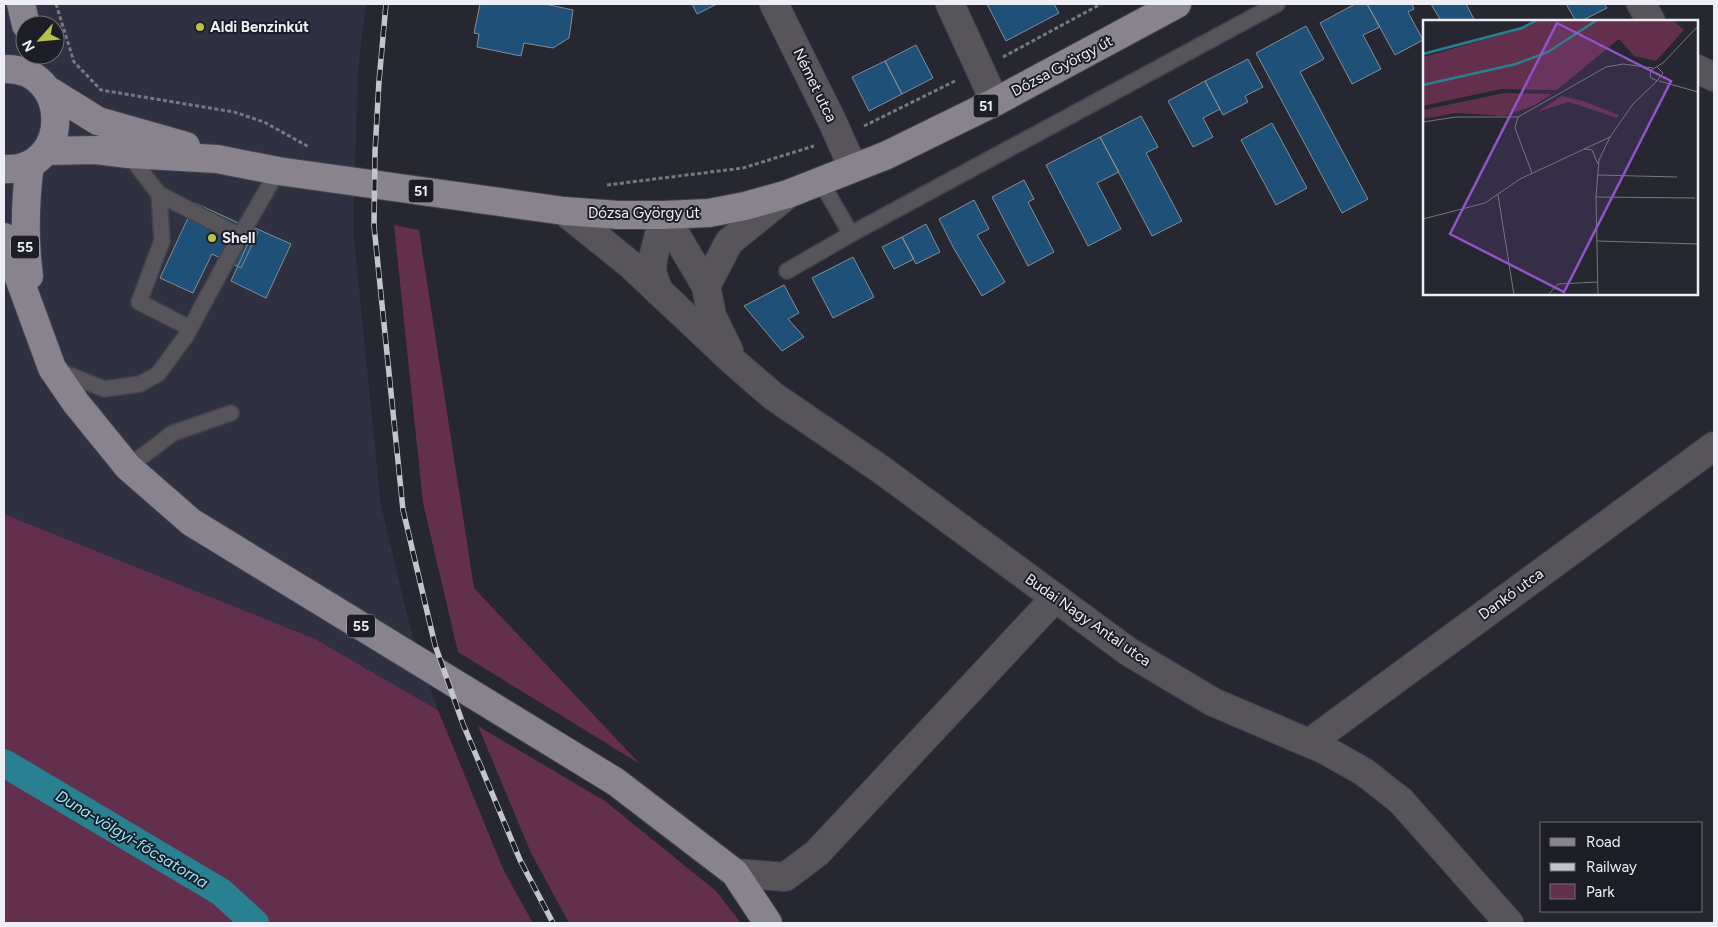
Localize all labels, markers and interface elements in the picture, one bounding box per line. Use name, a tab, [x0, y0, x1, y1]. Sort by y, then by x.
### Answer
north arrow	[15, 15, 65, 65]
place label: Aldi Benzinkút	[210, 18, 309, 36]
inset map	[1423, 20, 1698, 295]
marker: Aldi Benzinkút	[194, 21, 206, 33]
street label: Dózsa György út	[1008, 32, 1116, 100]
text: N	[19, 37, 39, 54]
street label: Német utca	[789, 45, 841, 125]
road number: 51	[974, 94, 998, 118]
road number: 51	[408, 180, 434, 202]
street label: Dózsa György út	[588, 204, 700, 222]
place label: Shell	[222, 229, 255, 247]
marker: Shell	[206, 232, 218, 244]
road number: 55	[11, 236, 39, 258]
street label: Dankó utca	[1475, 564, 1547, 624]
street label: Budai Nagy Antal utca	[1022, 570, 1154, 670]
road number: 55	[347, 614, 375, 638]
water label: Duna-völgyi-főcsatorna	[53, 786, 211, 892]
legend	[1540, 822, 1703, 912]
text: Road	[1586, 833, 1621, 851]
text: Railway	[1586, 858, 1637, 876]
text: Park	[1586, 883, 1615, 901]

